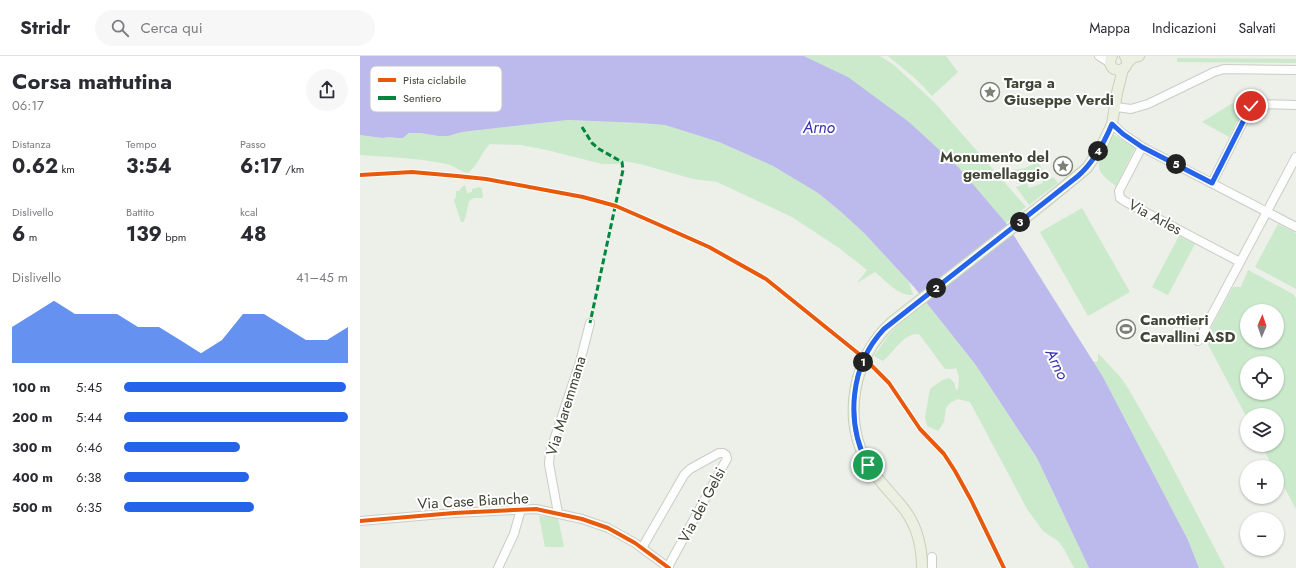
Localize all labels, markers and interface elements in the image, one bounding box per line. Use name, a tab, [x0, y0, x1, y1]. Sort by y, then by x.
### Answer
search box	[95, 10, 375, 46]
text: Stridr	[20, 14, 71, 41]
icon: search	[109, 17, 131, 39]
text: Cerca qui	[141, 17, 203, 39]
text: Mappa	[1089, 18, 1130, 38]
text: Indicazioni	[1152, 18, 1216, 38]
text: Salvati	[1238, 18, 1276, 38]
text: Corsa mattutina	[12, 65, 172, 97]
legend	[370, 66, 502, 112]
button: share	[306, 69, 348, 111]
text: Pista ciclabile	[403, 72, 466, 88]
place label: Targa a Giuseppe Verdi	[1004, 72, 1114, 111]
place icon: Targa a Giuseppe Verdi	[979, 81, 1001, 103]
pin	[1234, 89, 1268, 123]
text: Sentiero	[403, 90, 441, 106]
icon: check	[1240, 95, 1262, 117]
text: 06:17	[12, 96, 44, 115]
water label: Arno	[802, 116, 836, 139]
text: Distanza	[12, 136, 51, 152]
text: Tempo	[126, 136, 157, 152]
text: Passo	[240, 136, 266, 152]
pin: 4	[1088, 141, 1108, 161]
text: 4	[1094, 143, 1102, 159]
place label: Monumento del gemellaggio	[940, 146, 1049, 185]
text: 0.62	[12, 152, 58, 181]
text: 3:54	[126, 152, 172, 181]
text: 6:17	[240, 152, 282, 181]
pin: 5	[1166, 154, 1186, 174]
place icon: Monumento del gemellaggio	[1052, 155, 1074, 177]
text: 5	[1172, 156, 1180, 172]
text: km	[58, 161, 75, 177]
text: /km	[282, 161, 304, 177]
street label: Via Arles	[1124, 194, 1186, 240]
text: Dislivello	[12, 204, 54, 220]
text: Battito	[126, 204, 154, 220]
text: kcal	[240, 204, 258, 220]
pin: 3	[1010, 212, 1030, 232]
text: 3	[1017, 214, 1023, 230]
text: 6	[12, 220, 25, 249]
text: 139	[126, 220, 162, 249]
text: 48	[240, 220, 267, 249]
text: m	[25, 229, 37, 245]
text: bpm	[162, 229, 186, 245]
text: Dislivello	[12, 268, 61, 287]
text: 41–45 m	[296, 268, 348, 287]
pin: 2	[926, 278, 946, 298]
text: 2	[932, 280, 940, 296]
north arrow	[1240, 304, 1284, 348]
map controls	[1240, 304, 1284, 556]
place label: Canottieri Cavallini ASD	[1140, 309, 1235, 348]
sports icon: Canottieri Cavallini ASD	[1115, 318, 1137, 340]
water label: Arno	[1039, 344, 1075, 384]
pin: 1	[853, 352, 873, 372]
street label: Via Maremmana	[540, 353, 592, 459]
text: 1	[860, 354, 866, 370]
button: locate	[1240, 356, 1284, 400]
text: 100 m	[12, 378, 50, 397]
text: 5:45	[76, 378, 102, 397]
text: 200 m	[12, 408, 52, 427]
text: 5:44	[76, 408, 102, 427]
button: layers	[1240, 408, 1284, 452]
text: 300 m	[12, 438, 52, 457]
text: 6:46	[76, 438, 102, 457]
pin	[851, 448, 885, 482]
icon: arrive	[857, 454, 879, 476]
button: +	[1240, 460, 1284, 504]
street label: Via dei Gelsi	[673, 463, 731, 547]
text: 400 m	[12, 468, 53, 487]
text: 6:38	[76, 468, 102, 487]
street label: Via Case Bianche	[417, 487, 529, 515]
text: 500 m	[12, 498, 52, 517]
text: 6:35	[76, 498, 102, 517]
button: −	[1240, 512, 1284, 556]

